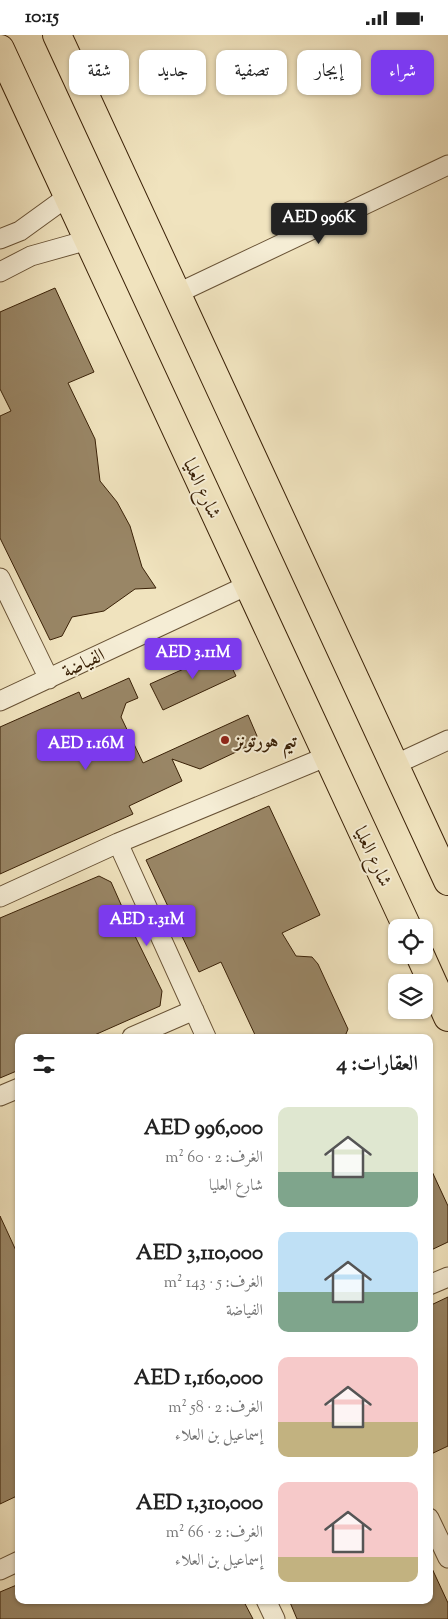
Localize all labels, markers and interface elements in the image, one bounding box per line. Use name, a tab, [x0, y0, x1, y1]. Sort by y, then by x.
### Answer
text: 10:15	[25, 4, 59, 31]
chip: شقة	[69, 50, 129, 95]
chip: جديد	[139, 50, 206, 95]
chip: تصفية	[216, 50, 287, 95]
chip: إيجار	[297, 50, 361, 95]
chip: شراء	[371, 50, 434, 95]
pin: AED 996K	[267, 203, 371, 245]
text: AED 996K	[282, 207, 356, 230]
street label: شارع العليا	[175, 454, 227, 524]
pin: AED 3.11M	[136, 637, 250, 680]
text: AED 3.11M	[156, 642, 230, 665]
street label: الفياضة	[58, 643, 110, 686]
pin: AED 1.16M	[29, 729, 143, 771]
place label: تيم هورتونز	[233, 729, 297, 759]
text: AED 1.16M	[48, 733, 124, 756]
marker: تيم هورتونز	[219, 734, 231, 746]
street label: شارع العليا	[346, 822, 398, 892]
pin: AED 1.31M	[90, 905, 204, 947]
text: AED 1.31M	[110, 909, 184, 932]
map controls	[388, 919, 433, 1019]
button: locate	[388, 919, 433, 964]
button: layers	[388, 974, 433, 1019]
icon: filters	[30, 1050, 58, 1078]
text: العقارات: 4	[336, 1050, 418, 1080]
text: AED 996,000	[144, 1114, 263, 1144]
icon: home	[318, 1127, 378, 1187]
text: الغرف: 2 · 60 m²	[165, 1147, 263, 1170]
text: شارع العليا	[209, 1175, 263, 1198]
text: AED 3,110,000	[136, 1239, 263, 1269]
icon: home	[318, 1252, 378, 1312]
text: الغرف: 5 · 143 m²	[164, 1272, 263, 1295]
text: الفياضة	[226, 1300, 263, 1323]
text: AED 1,160,000	[134, 1364, 263, 1394]
icon: home	[318, 1377, 378, 1437]
text: الغرف: 2 · 58 m²	[168, 1397, 263, 1420]
text: إسماعيل بن العلاء	[175, 1425, 263, 1448]
text: AED 1,310,000	[136, 1489, 263, 1519]
icon: home	[318, 1502, 378, 1562]
text: الغرف: 2 · 66 m²	[166, 1522, 263, 1545]
text: إسماعيل بن العلاء	[175, 1550, 263, 1573]

